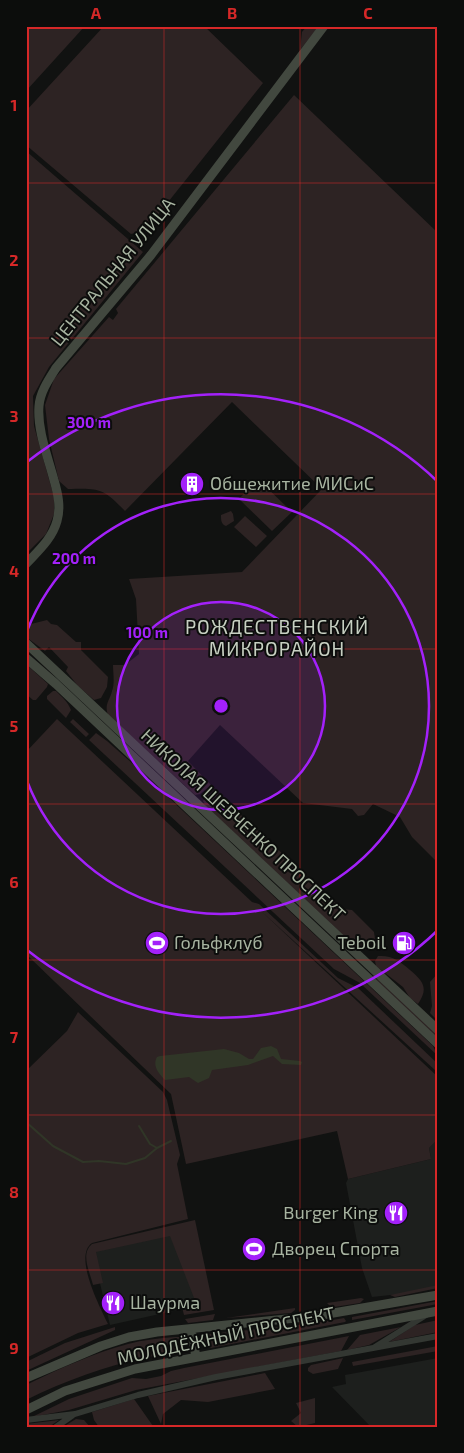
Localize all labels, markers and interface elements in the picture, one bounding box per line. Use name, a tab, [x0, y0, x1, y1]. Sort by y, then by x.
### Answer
text: A	[91, 3, 102, 22]
text: B	[227, 3, 237, 22]
text: C	[363, 3, 373, 22]
text: 1	[11, 95, 17, 114]
street label: ЦЕНТРАЛЬНАЯ УЛИЦА	[46, 192, 179, 350]
text: 2	[9, 250, 19, 269]
text: 3	[9, 406, 19, 425]
text: 300 m	[67, 413, 111, 431]
building icon: Общежитие МИСиС	[179, 471, 205, 497]
place label: Общежитие МИСиС	[210, 472, 374, 494]
text: 200 m	[52, 549, 96, 567]
text: 4	[9, 561, 19, 580]
district label: РОЖДЕСТВЕНСКИЙ МИКРОРАЙОН	[185, 615, 369, 660]
text: 100 m	[126, 623, 168, 641]
centre of rings	[212, 697, 230, 715]
text: 5	[10, 716, 19, 735]
street label: НИКОЛАЯ ШЕВЧЕНКО ПРОСПЕКТ	[137, 724, 351, 925]
text: 6	[9, 872, 19, 891]
sports icon: Гольфклуб	[144, 930, 170, 956]
fuel station icon: Teboil	[391, 930, 417, 956]
place label: Гольфклуб	[174, 931, 263, 953]
place label: Teboil	[338, 931, 387, 953]
text: 7	[10, 1027, 19, 1046]
text: 8	[9, 1182, 19, 1201]
restaurant icon: Burger King	[383, 1200, 409, 1226]
place label: Burger King	[283, 1201, 378, 1223]
sports icon: Дворец Спорта	[241, 1236, 267, 1262]
place label: Дворец Спорта	[272, 1237, 400, 1259]
restaurant icon: Шаурма	[100, 1290, 126, 1316]
place label: Шаурма	[130, 1291, 200, 1313]
street label: МОЛОДЁЖНЫЙ ПРОСПЕКТ	[115, 1301, 337, 1369]
text: 9	[9, 1338, 19, 1357]

